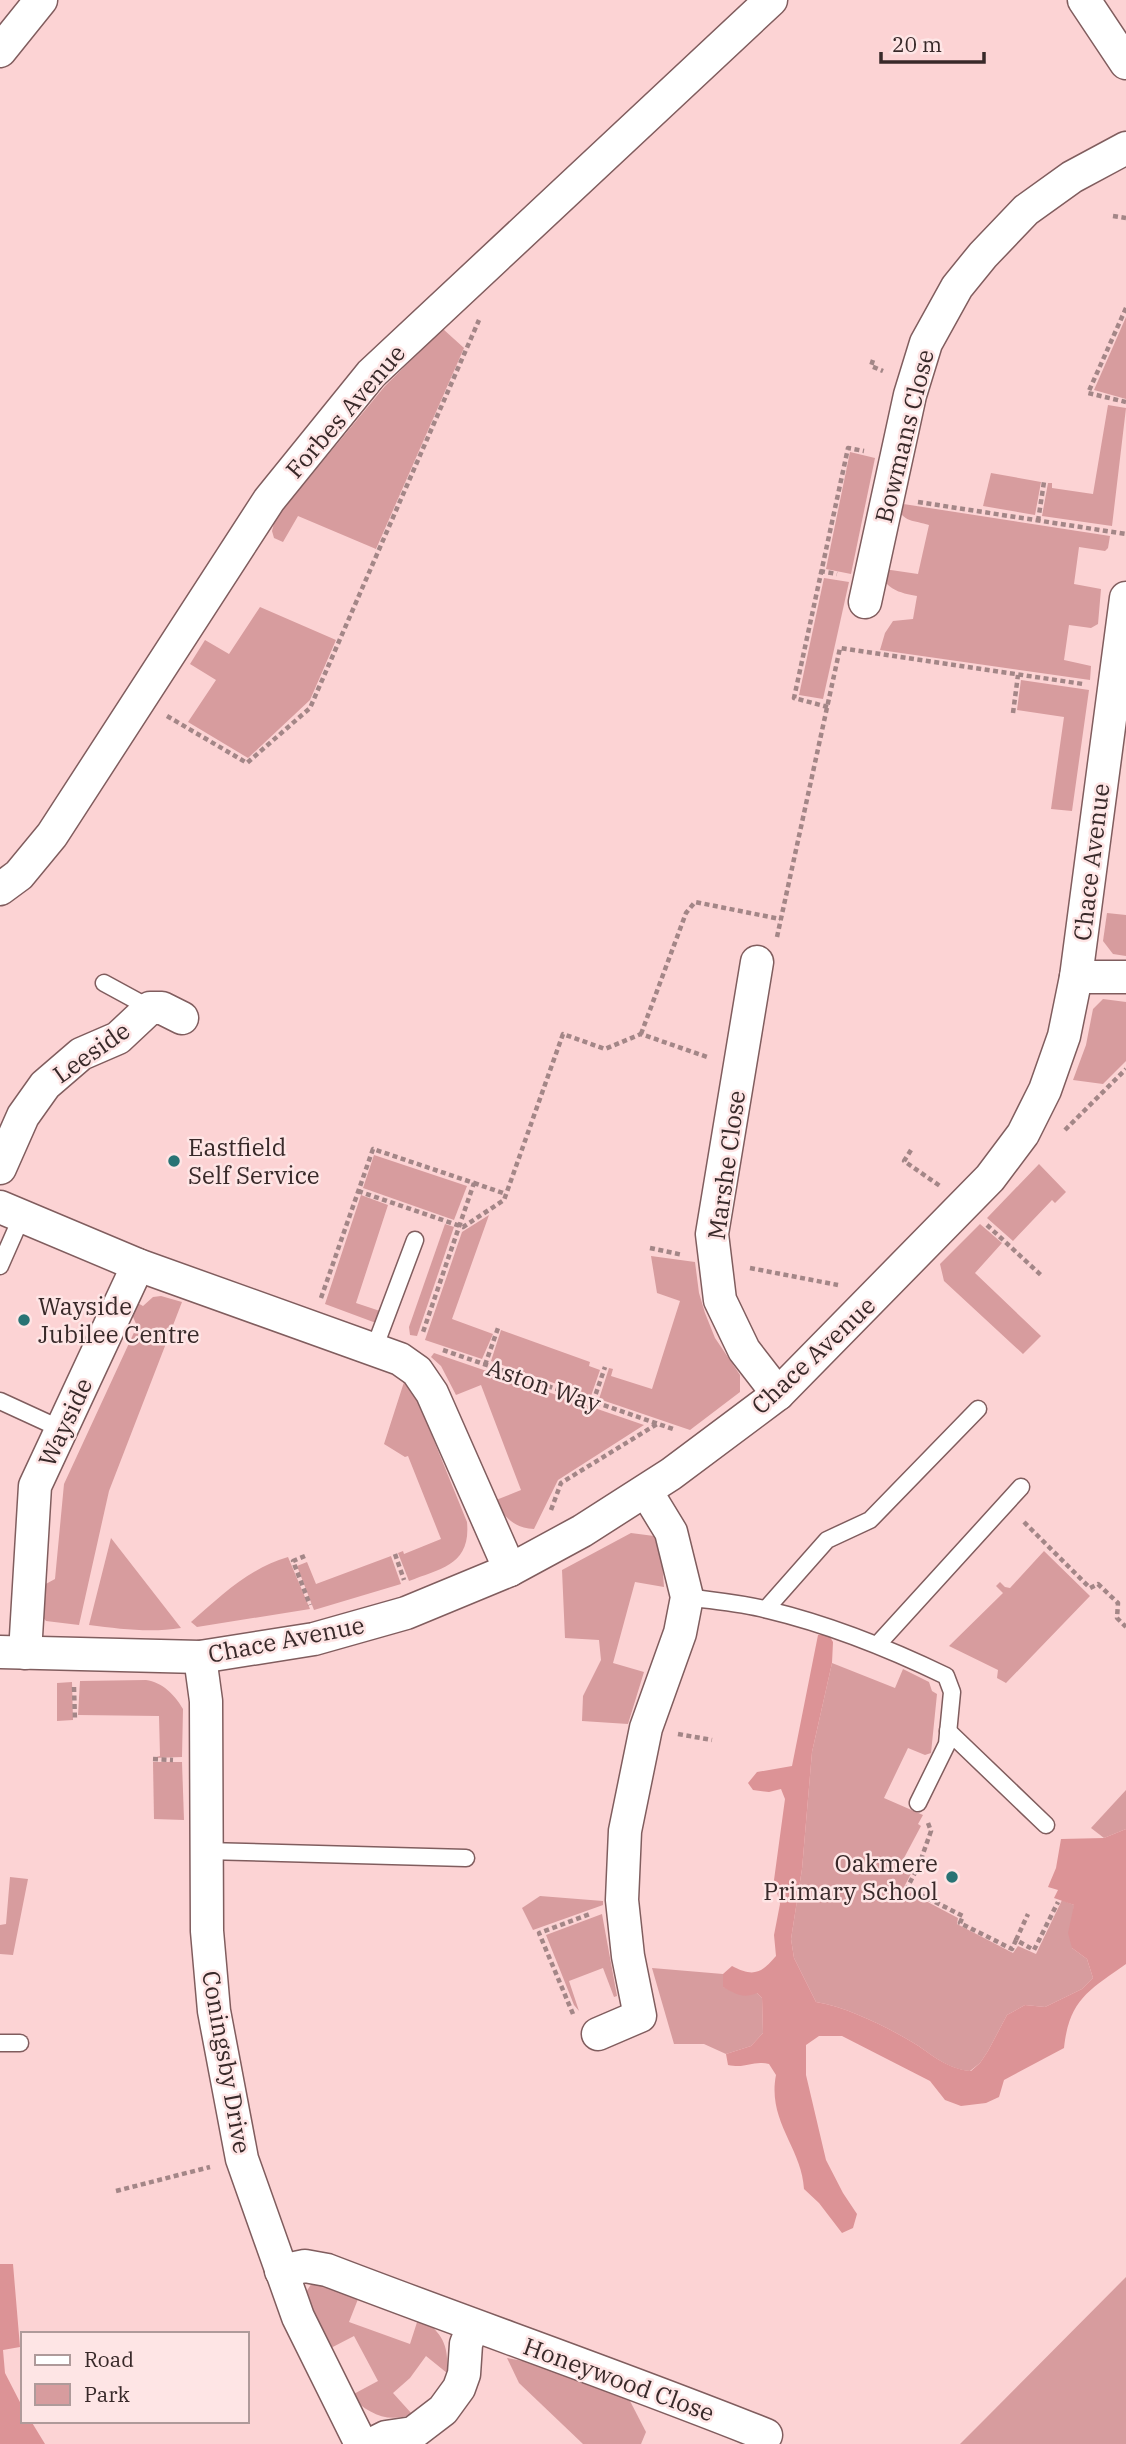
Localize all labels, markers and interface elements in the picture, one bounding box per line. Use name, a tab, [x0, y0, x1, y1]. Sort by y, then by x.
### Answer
scale bar	[881, 21, 984, 65]
text: 20 m	[892, 30, 942, 58]
street label: Forbes Avenue	[278, 337, 412, 485]
street label: Bowmans Close	[867, 346, 941, 526]
street label: Chace Avenue	[1065, 781, 1117, 943]
street label: Leeside	[46, 1014, 136, 1090]
street label: Marshe Close	[700, 1088, 752, 1242]
place label: Eastfield Self Service	[188, 1131, 320, 1191]
marker: Eastfield Self Service	[166, 1153, 182, 1169]
street label: Chace Avenue	[744, 1289, 882, 1421]
place label: Wayside Jubilee Centre	[38, 1290, 200, 1350]
marker: Wayside Jubilee Centre	[16, 1312, 32, 1328]
street label: Aston Way	[483, 1351, 605, 1419]
street label: Wayside	[31, 1373, 99, 1471]
street label: Chace Avenue	[205, 1608, 367, 1670]
place label: Oakmere Primary School	[763, 1847, 938, 1907]
marker: Oakmere Primary School	[944, 1869, 960, 1885]
street label: Coningsby Drive	[195, 1968, 259, 2156]
street label: Honeywood Close	[519, 2330, 719, 2428]
legend	[21, 2332, 248, 2423]
text: Road	[84, 2345, 134, 2373]
text: Park	[84, 2380, 131, 2408]

